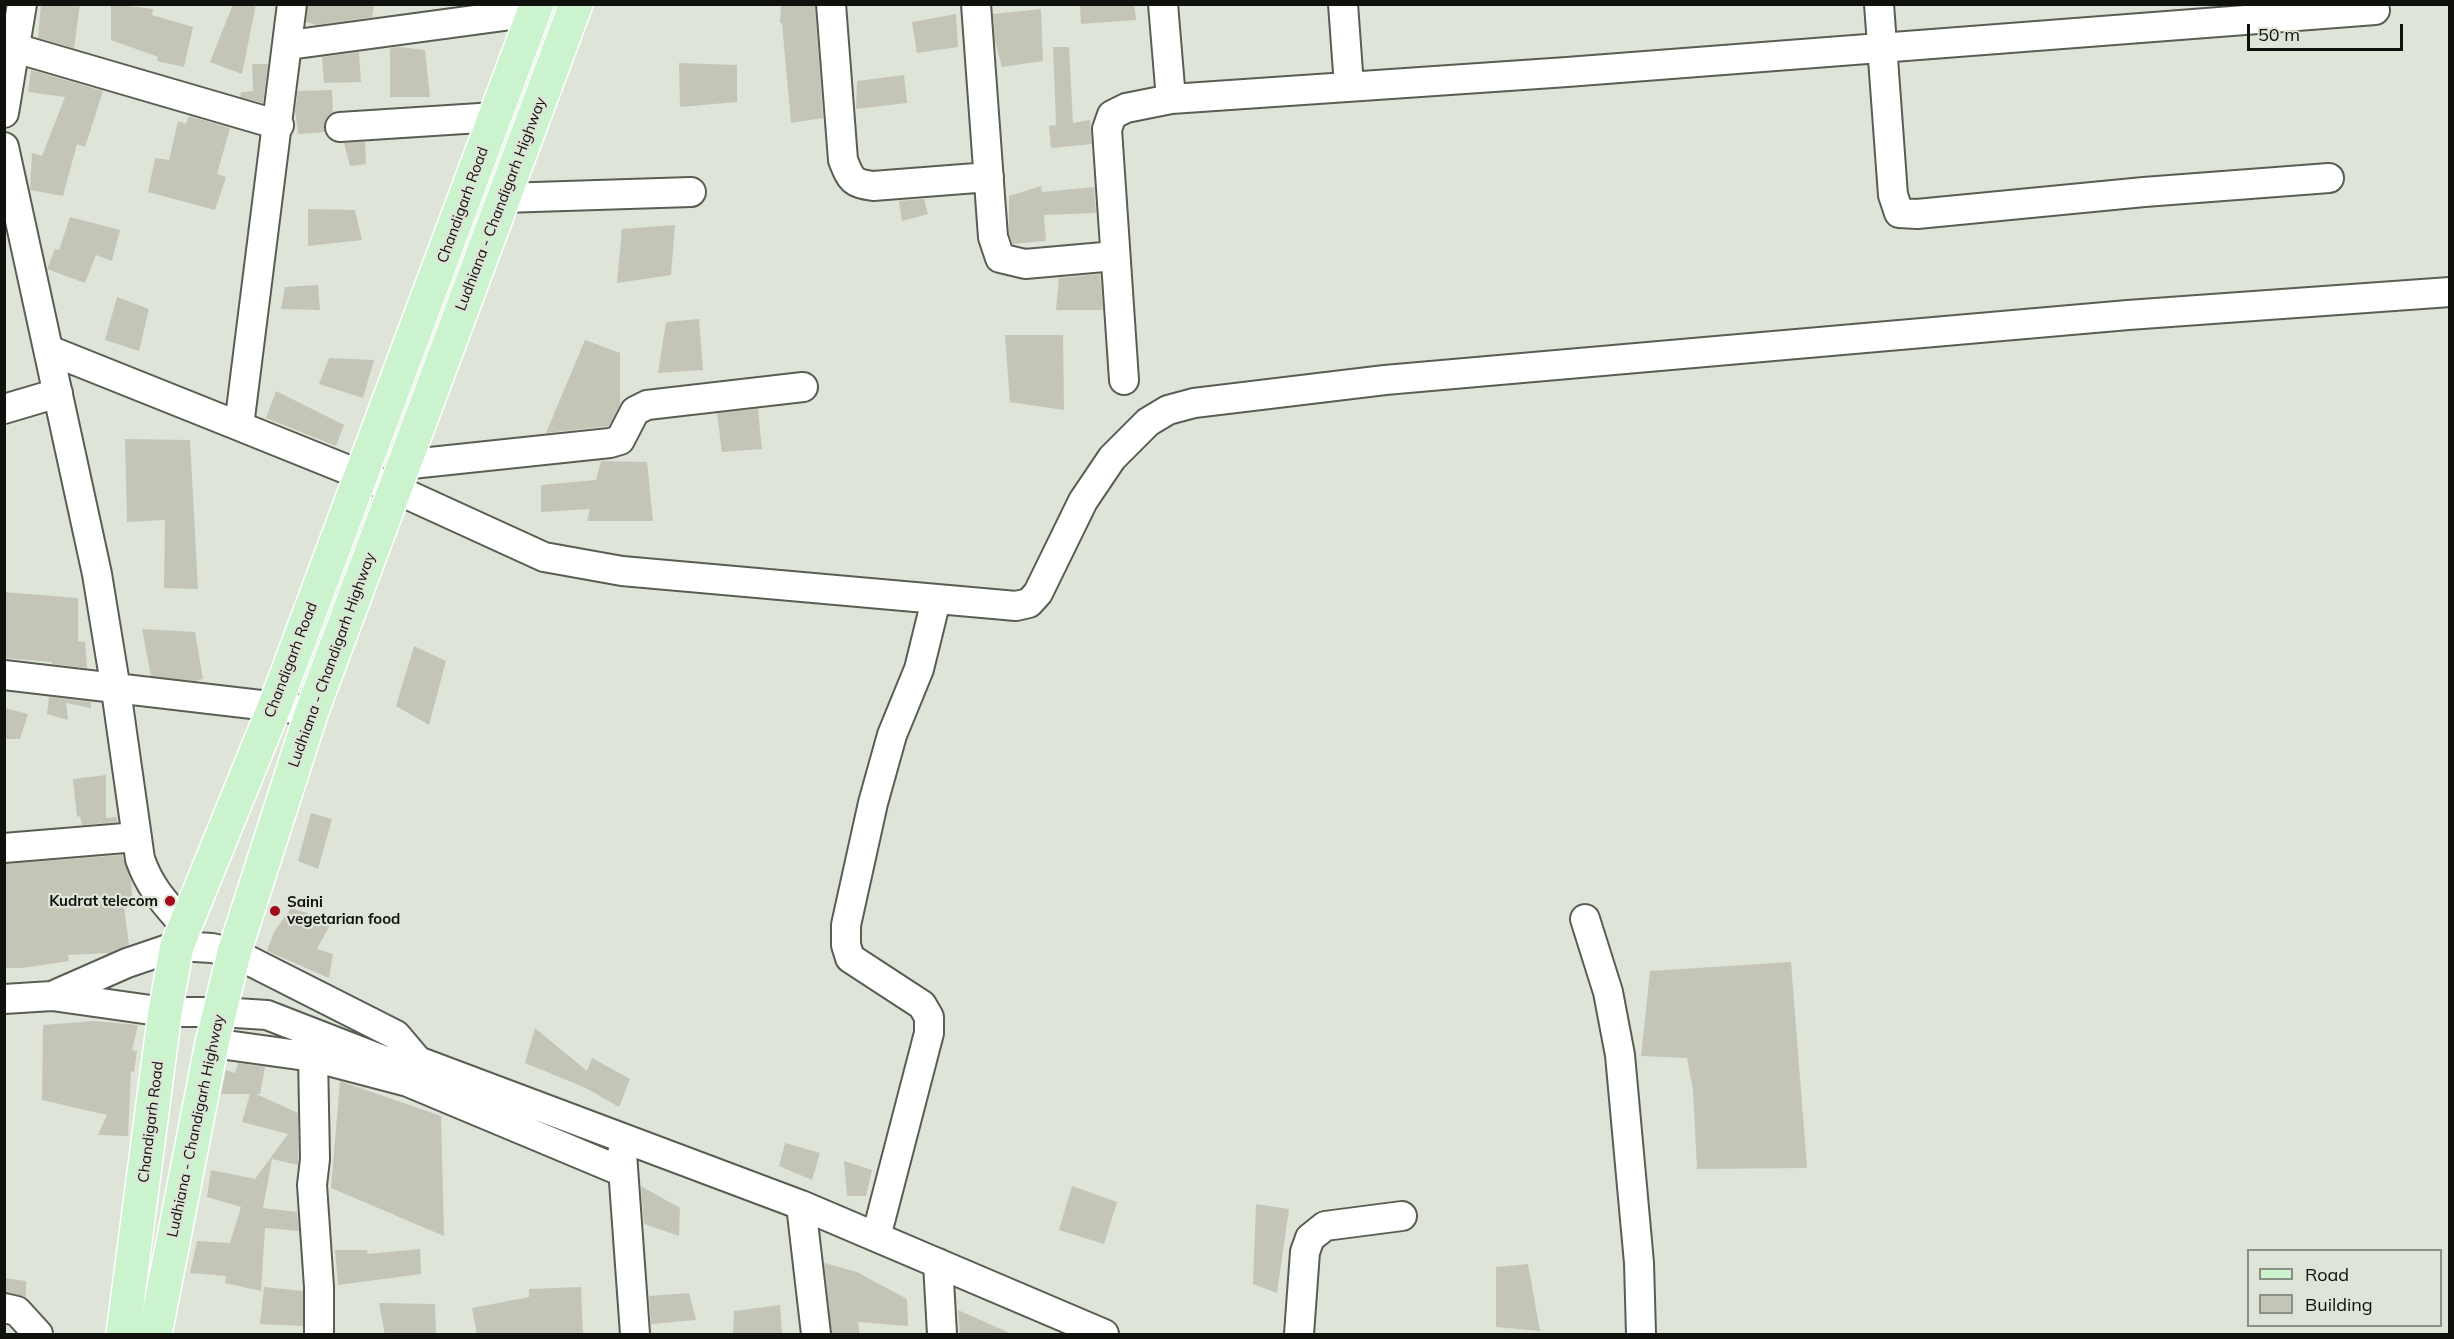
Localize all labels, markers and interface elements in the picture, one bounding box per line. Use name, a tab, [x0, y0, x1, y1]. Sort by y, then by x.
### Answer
scale bar	[2250, 12, 2406, 50]
text: 50 m	[2258, 23, 2300, 46]
street label: Ludhiana - Chandigarh Highway	[452, 95, 550, 313]
street label: Chandigarh Road	[434, 144, 492, 266]
street label: Ludhiana - Chandigarh Highway	[285, 550, 379, 770]
street label: Chandigarh Road	[261, 600, 321, 720]
place label: Kudrat telecom	[49, 892, 158, 910]
place label: Saini vegetarian food	[287, 893, 400, 928]
marker: Kudrat telecom	[163, 894, 177, 908]
marker: Saini vegetarian food	[268, 904, 282, 918]
street label: Ludhiana - Chandigarh Highway	[164, 1013, 228, 1239]
street label: Chandigarh Road	[135, 1060, 167, 1184]
legend	[2247, 1249, 2442, 1327]
text: Road	[2305, 1263, 2349, 1286]
text: Building	[2305, 1293, 2373, 1316]

